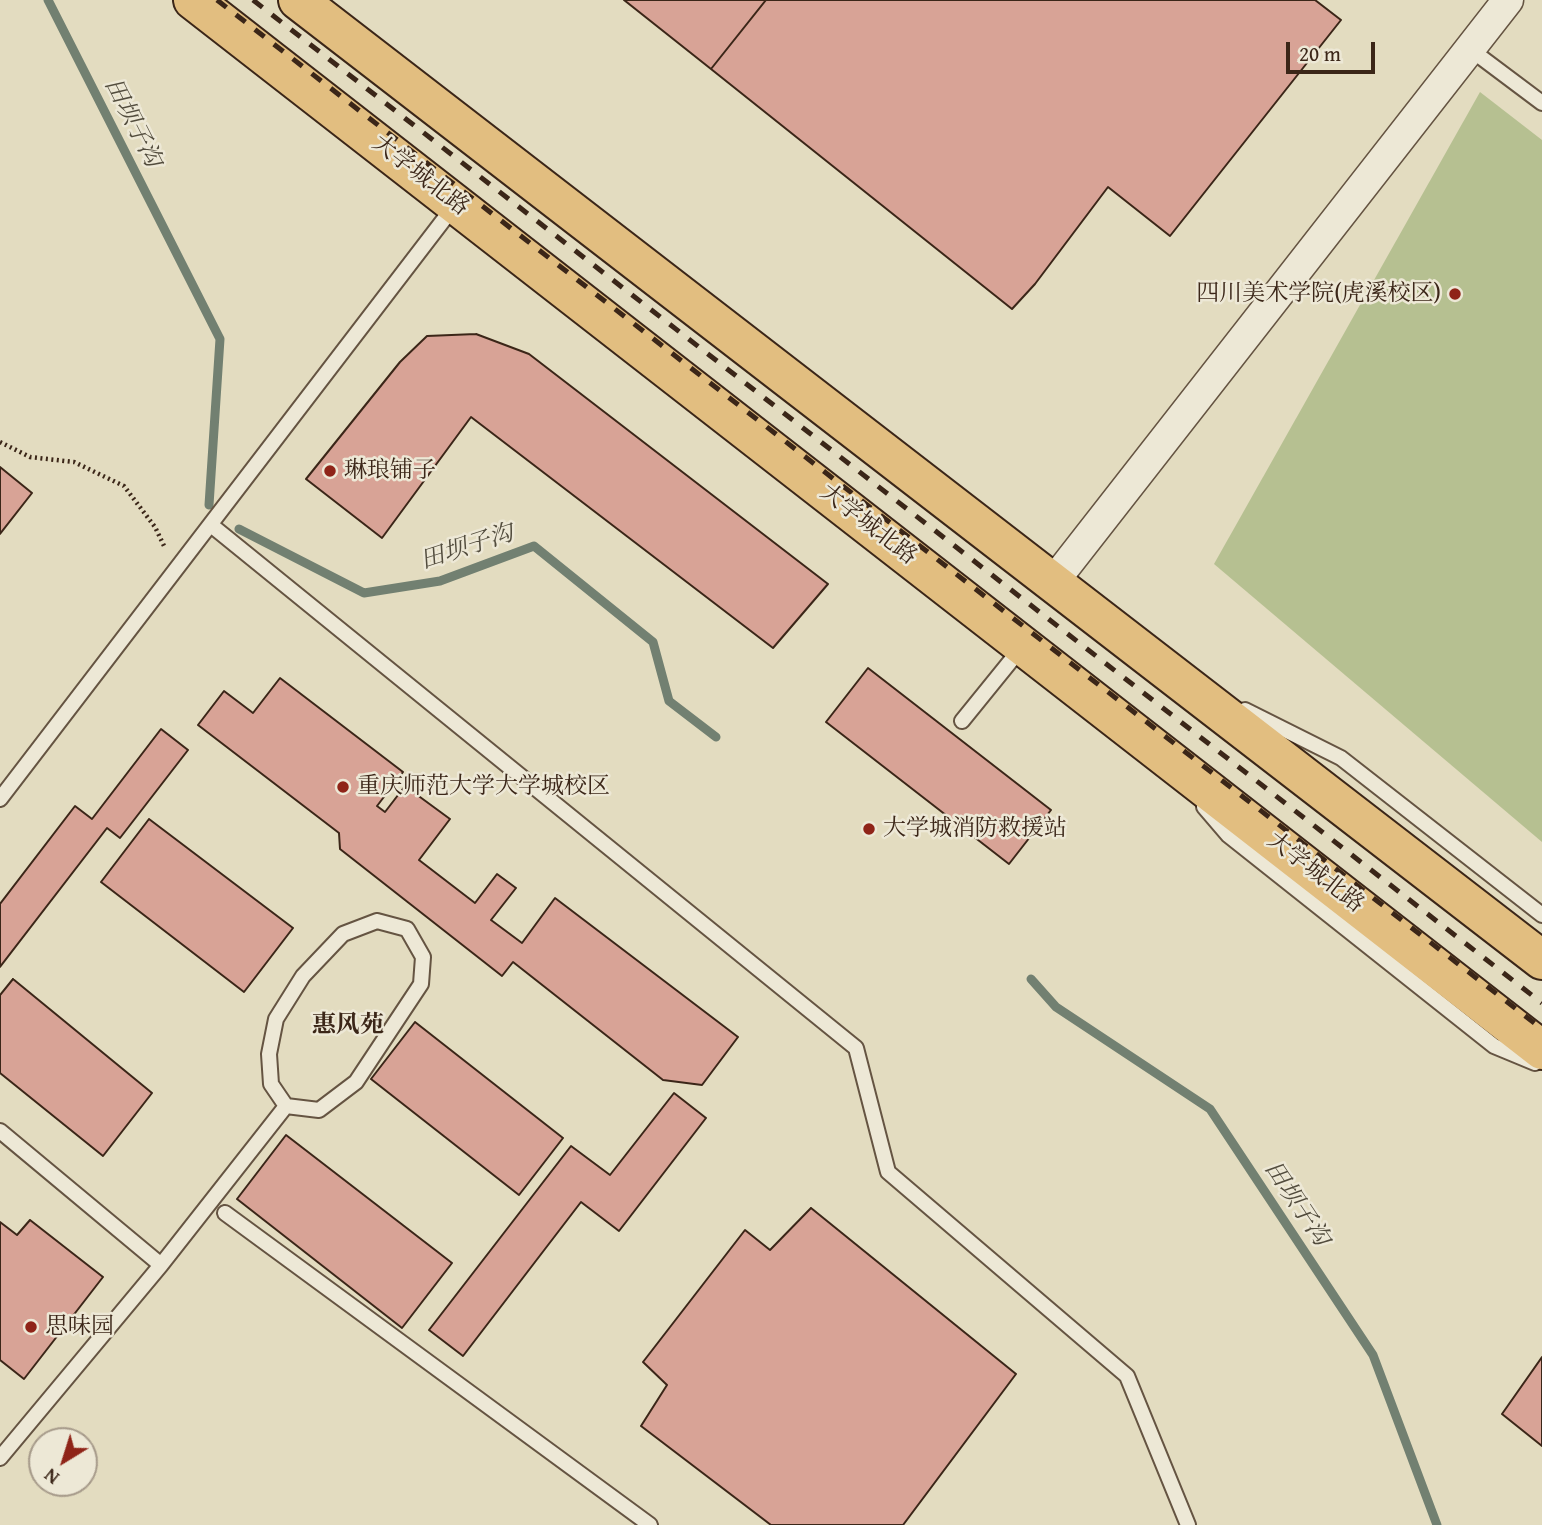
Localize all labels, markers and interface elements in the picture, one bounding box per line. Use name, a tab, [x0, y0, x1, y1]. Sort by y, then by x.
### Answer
scale bar	[1290, 28, 1379, 72]
text: 20 m	[1299, 38, 1341, 69]
water label: 田坝子沟	[97, 74, 167, 172]
street label: 大学城北路	[366, 130, 474, 222]
place label: 四川美术学院(虎溪校区)	[1196, 280, 1441, 308]
marker: 四川美术学院(虎溪校区)	[1447, 286, 1463, 302]
place label: 琳琅铺子	[344, 457, 436, 485]
marker: 琳琅铺子	[322, 463, 338, 479]
street label: 大学城北路	[814, 479, 922, 571]
water label: 田坝子沟	[417, 519, 517, 577]
place label: 重庆师范大学大学城校区	[357, 773, 610, 801]
marker: 重庆师范大学大学城校区	[335, 779, 351, 795]
place label: 大学城消防救援站	[883, 815, 1067, 843]
marker: 大学城消防救援站	[861, 821, 877, 837]
street label: 大学城北路	[1261, 827, 1369, 919]
district label: 惠风苑	[312, 1012, 384, 1040]
water label: 田坝子沟	[1257, 1156, 1335, 1252]
place label: 思味园	[45, 1313, 114, 1341]
marker: 思味园	[23, 1319, 39, 1335]
north arrow	[28, 1427, 98, 1497]
text: N	[38, 1462, 65, 1492]

